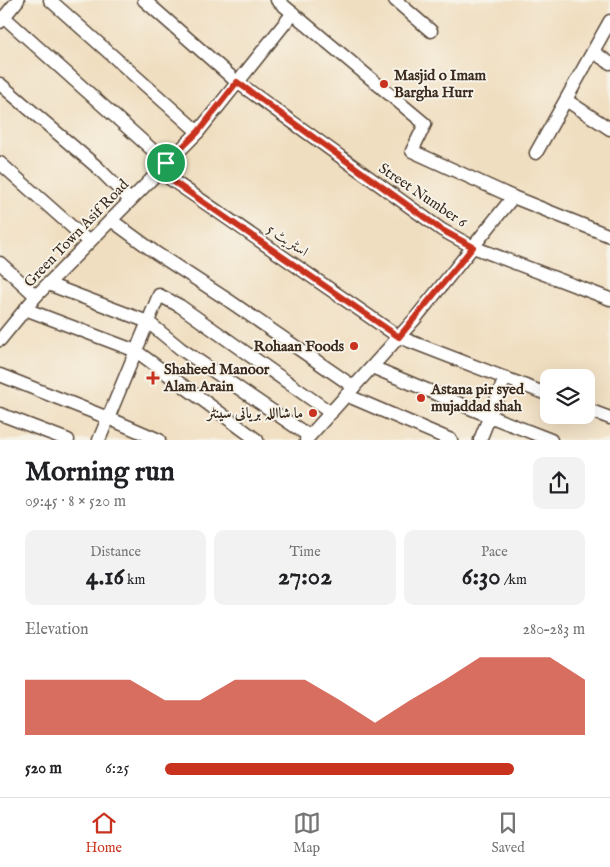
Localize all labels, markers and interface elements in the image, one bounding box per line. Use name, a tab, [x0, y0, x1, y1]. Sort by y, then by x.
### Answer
place label: Masjid o Imam Bargha Hurr	[394, 66, 487, 102]
marker: Masjid o Imam Bargha Hurr	[378, 78, 390, 90]
pin	[145, 142, 187, 184]
icon: arrive	[152, 149, 180, 177]
street label: Street Number 6	[375, 159, 471, 232]
street label: Green Town Asif Road	[20, 175, 134, 291]
street label: اسٹریٹ 5	[263, 220, 312, 261]
place label: Rohaan Foods	[254, 337, 345, 356]
marker: Rohaan Foods	[348, 340, 360, 352]
place label: Shaheed Manoor Alam Arain	[163, 360, 270, 396]
map controls	[540, 369, 595, 424]
button: layers	[540, 369, 595, 424]
marker: Shaheed Manoor Alam Arain	[146, 371, 160, 385]
place label: Astana pir syed mujaddad shah	[430, 380, 525, 416]
marker: Astana pir syed mujaddad shah	[415, 392, 427, 404]
place label: ما شااللہ بریانی سینٹر	[205, 404, 303, 423]
marker: ما شااللہ بریانی سینٹر	[307, 407, 319, 419]
text: Morning run	[25, 455, 175, 490]
button: share	[533, 457, 585, 509]
text: 09:45 · 8 × 520 m	[25, 492, 126, 512]
text: Distance	[90, 543, 141, 561]
text: Time	[289, 543, 321, 561]
text: Pace	[481, 543, 508, 561]
text: 4.16	[86, 561, 124, 593]
text: 27:02	[278, 561, 332, 593]
text: 6:30	[462, 561, 501, 593]
text: km	[124, 571, 145, 589]
text: /km	[501, 571, 527, 589]
text: Elevation	[25, 620, 88, 640]
text: 280–283 m	[522, 620, 585, 640]
text: 520 m	[25, 759, 62, 779]
text: 6:25	[105, 759, 129, 779]
tab: Home	[85, 809, 122, 857]
tab: Map	[293, 809, 321, 857]
tab: Saved	[492, 809, 525, 857]

